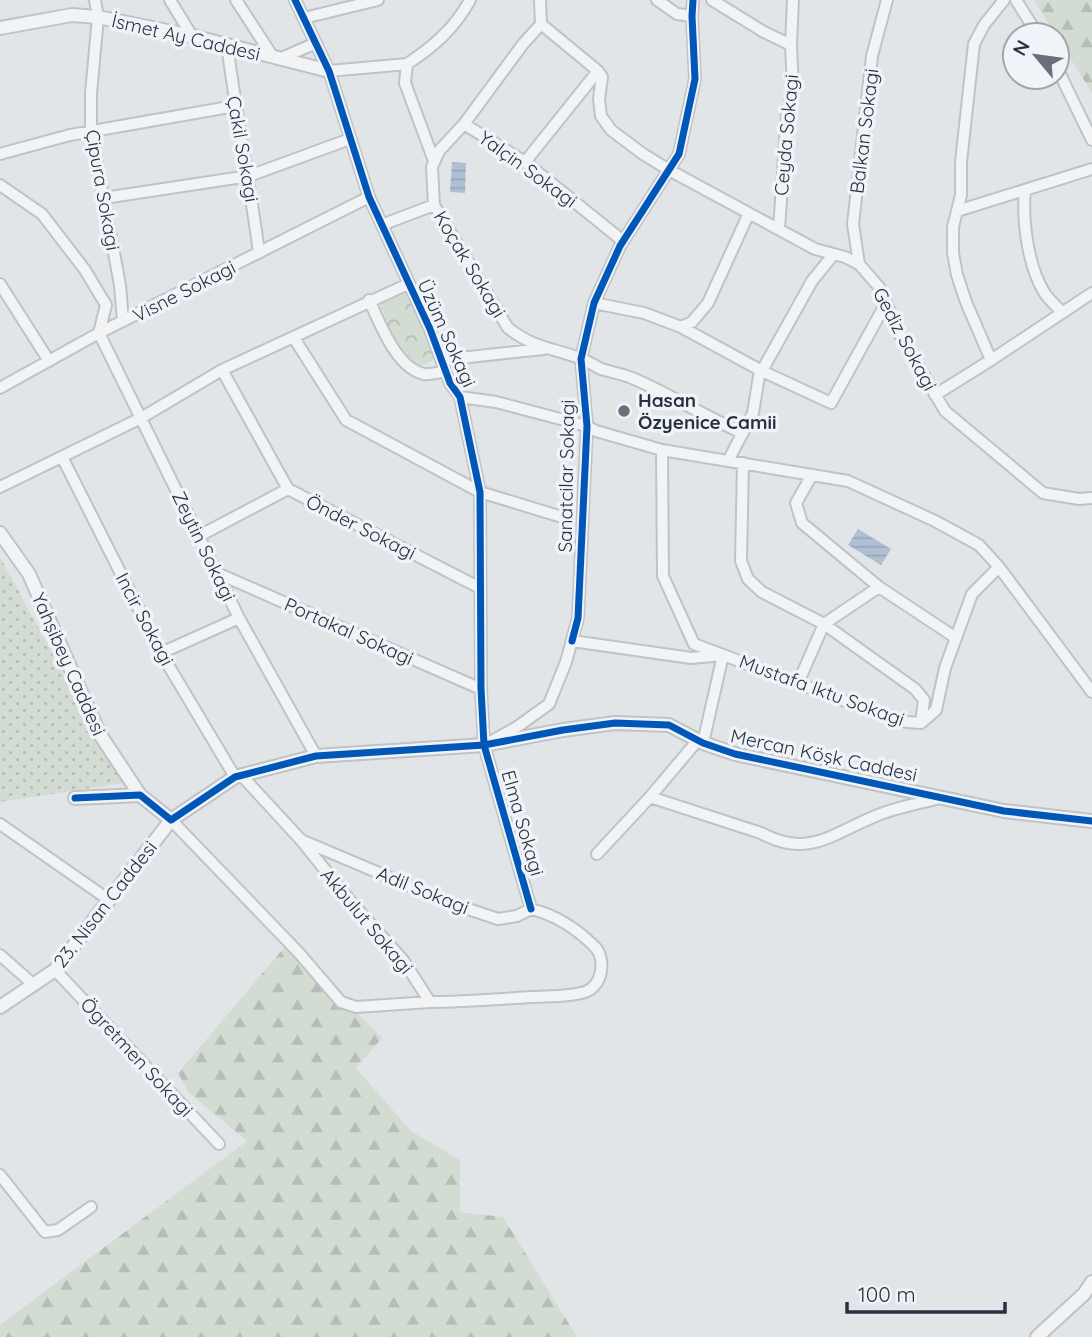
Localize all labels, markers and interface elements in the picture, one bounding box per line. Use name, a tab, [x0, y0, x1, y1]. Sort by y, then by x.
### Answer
street label: İsmet Ay Caddesi	[109, 8, 263, 66]
north arrow	[1001, 21, 1071, 91]
text: N	[1007, 36, 1035, 60]
street label: Balkan Sokagi	[844, 67, 884, 195]
street label: Ceyda Sokagi	[769, 73, 803, 197]
street label: Çakil Sokagi	[222, 94, 264, 204]
street label: Yalçin Sokagi	[474, 125, 582, 213]
street label: Çipura Sokagi	[81, 128, 125, 252]
street label: Koçak Sokagi	[429, 206, 511, 322]
street label: Visne Sokagi	[129, 255, 239, 327]
street label: Üzüm Sokagi	[413, 275, 481, 391]
street label: Gediz Sokagi	[868, 283, 942, 395]
place label: Hasan Özyenice Camii	[638, 388, 776, 434]
street label: Sanatcilar Sokagi	[553, 399, 579, 553]
marker: Hasan Özyenice Camii	[616, 403, 632, 419]
street label: Zeytin Sokagi	[167, 487, 241, 605]
street label: Önder Sokagi	[302, 489, 420, 565]
street label: Incir Sokagi	[111, 568, 179, 670]
street label: Yahşibey Caddesi	[27, 589, 111, 739]
street label: Portakal Sokagi	[281, 592, 417, 670]
street label: Mustafa Iktu Sokagi	[736, 649, 908, 731]
street label: Mercan Köşk Caddesi	[729, 723, 919, 787]
street label: Elma Sokagi	[496, 767, 550, 879]
street label: 23. Nisan Caddesi	[48, 836, 162, 972]
street label: Adil Sokagi	[373, 861, 473, 919]
street label: Akbulut Sokagi	[316, 863, 418, 979]
street label: Ögretmen Sokagi	[76, 992, 198, 1122]
scale bar	[847, 1270, 1004, 1314]
text: 100 m	[858, 1281, 916, 1307]

